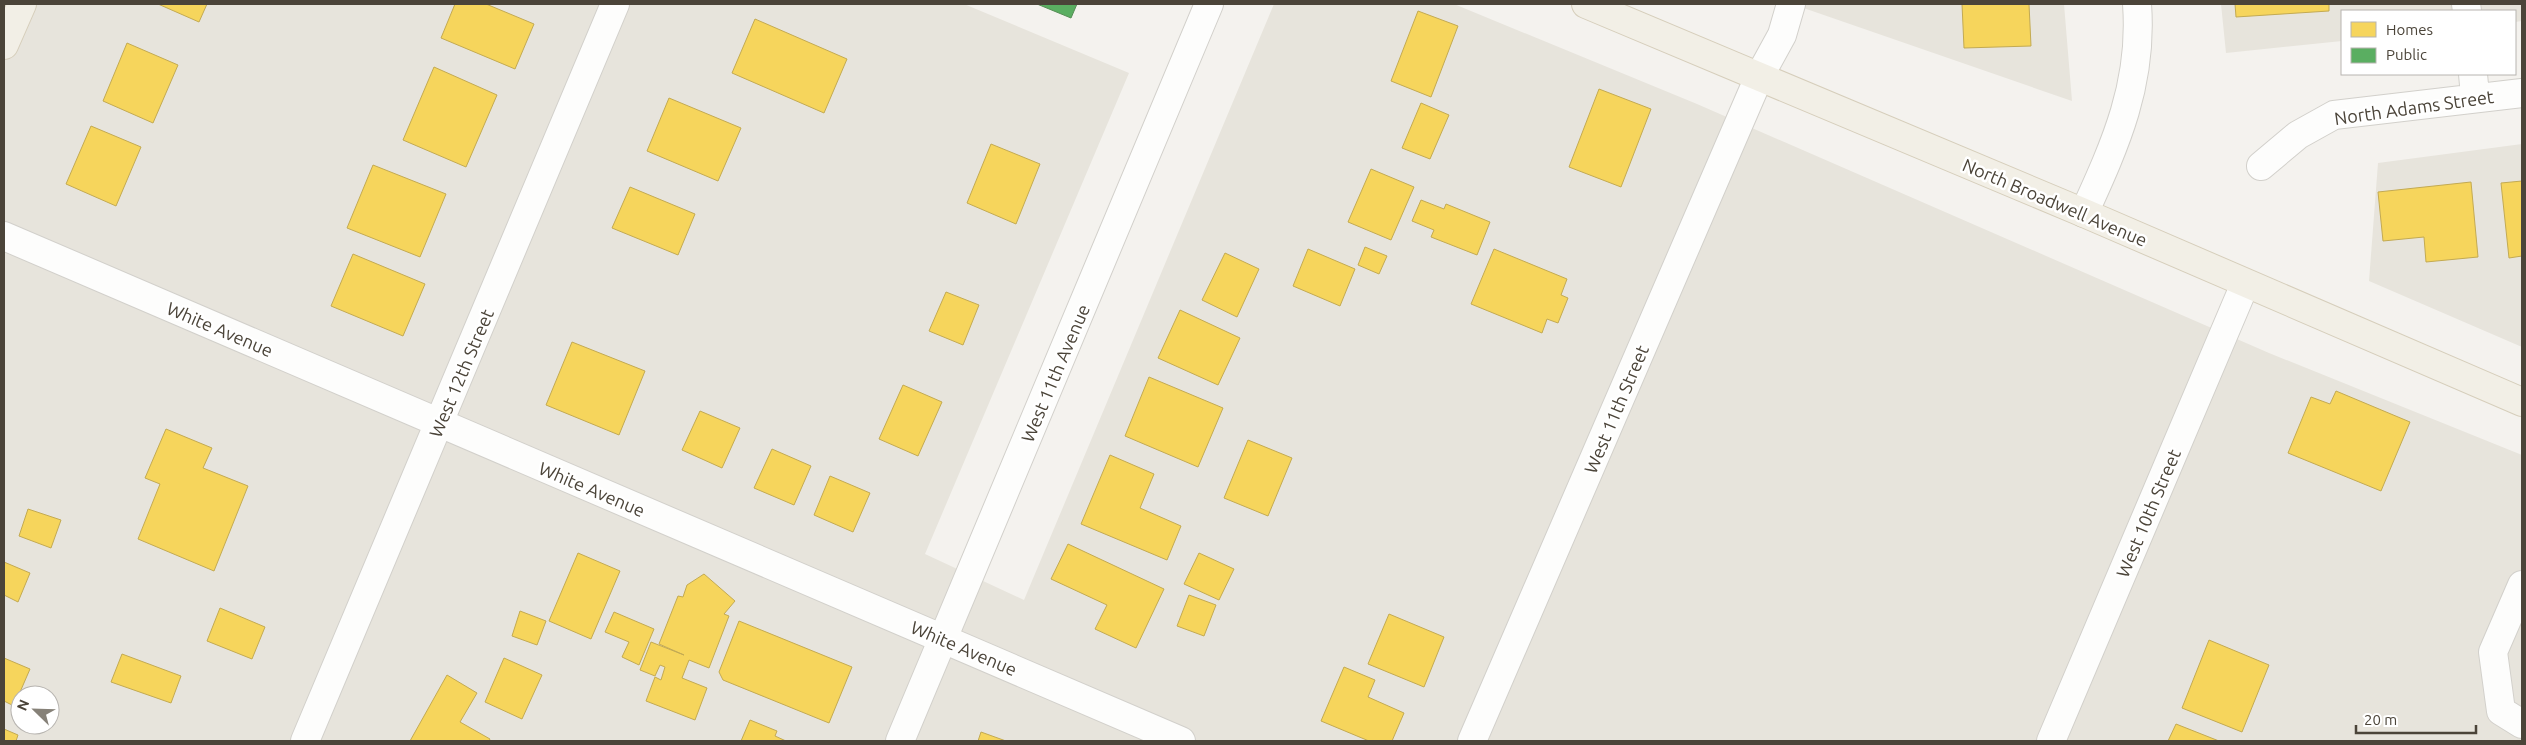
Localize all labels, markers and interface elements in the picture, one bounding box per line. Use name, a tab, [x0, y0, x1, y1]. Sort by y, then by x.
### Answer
legend	[2341, 10, 2516, 75]
text: Homes	[2386, 21, 2433, 38]
text: Public	[2386, 46, 2427, 63]
street label: North Adams Street	[2333, 86, 2495, 128]
street label: North Broadwell Avenue	[1960, 154, 2150, 250]
street label: White Avenue	[164, 298, 276, 360]
street label: West 11th Avenue	[1017, 301, 1093, 445]
street label: West 12th Street	[425, 306, 497, 440]
street label: West 11th Street	[1580, 342, 1652, 476]
street label: West 10th Street	[2112, 446, 2184, 580]
street label: White Avenue	[536, 458, 648, 520]
street label: White Avenue	[908, 617, 1020, 679]
north arrow	[10, 685, 60, 735]
text: N	[14, 697, 32, 713]
scale bar	[2356, 702, 2476, 734]
text: 20 m	[2364, 711, 2397, 728]

